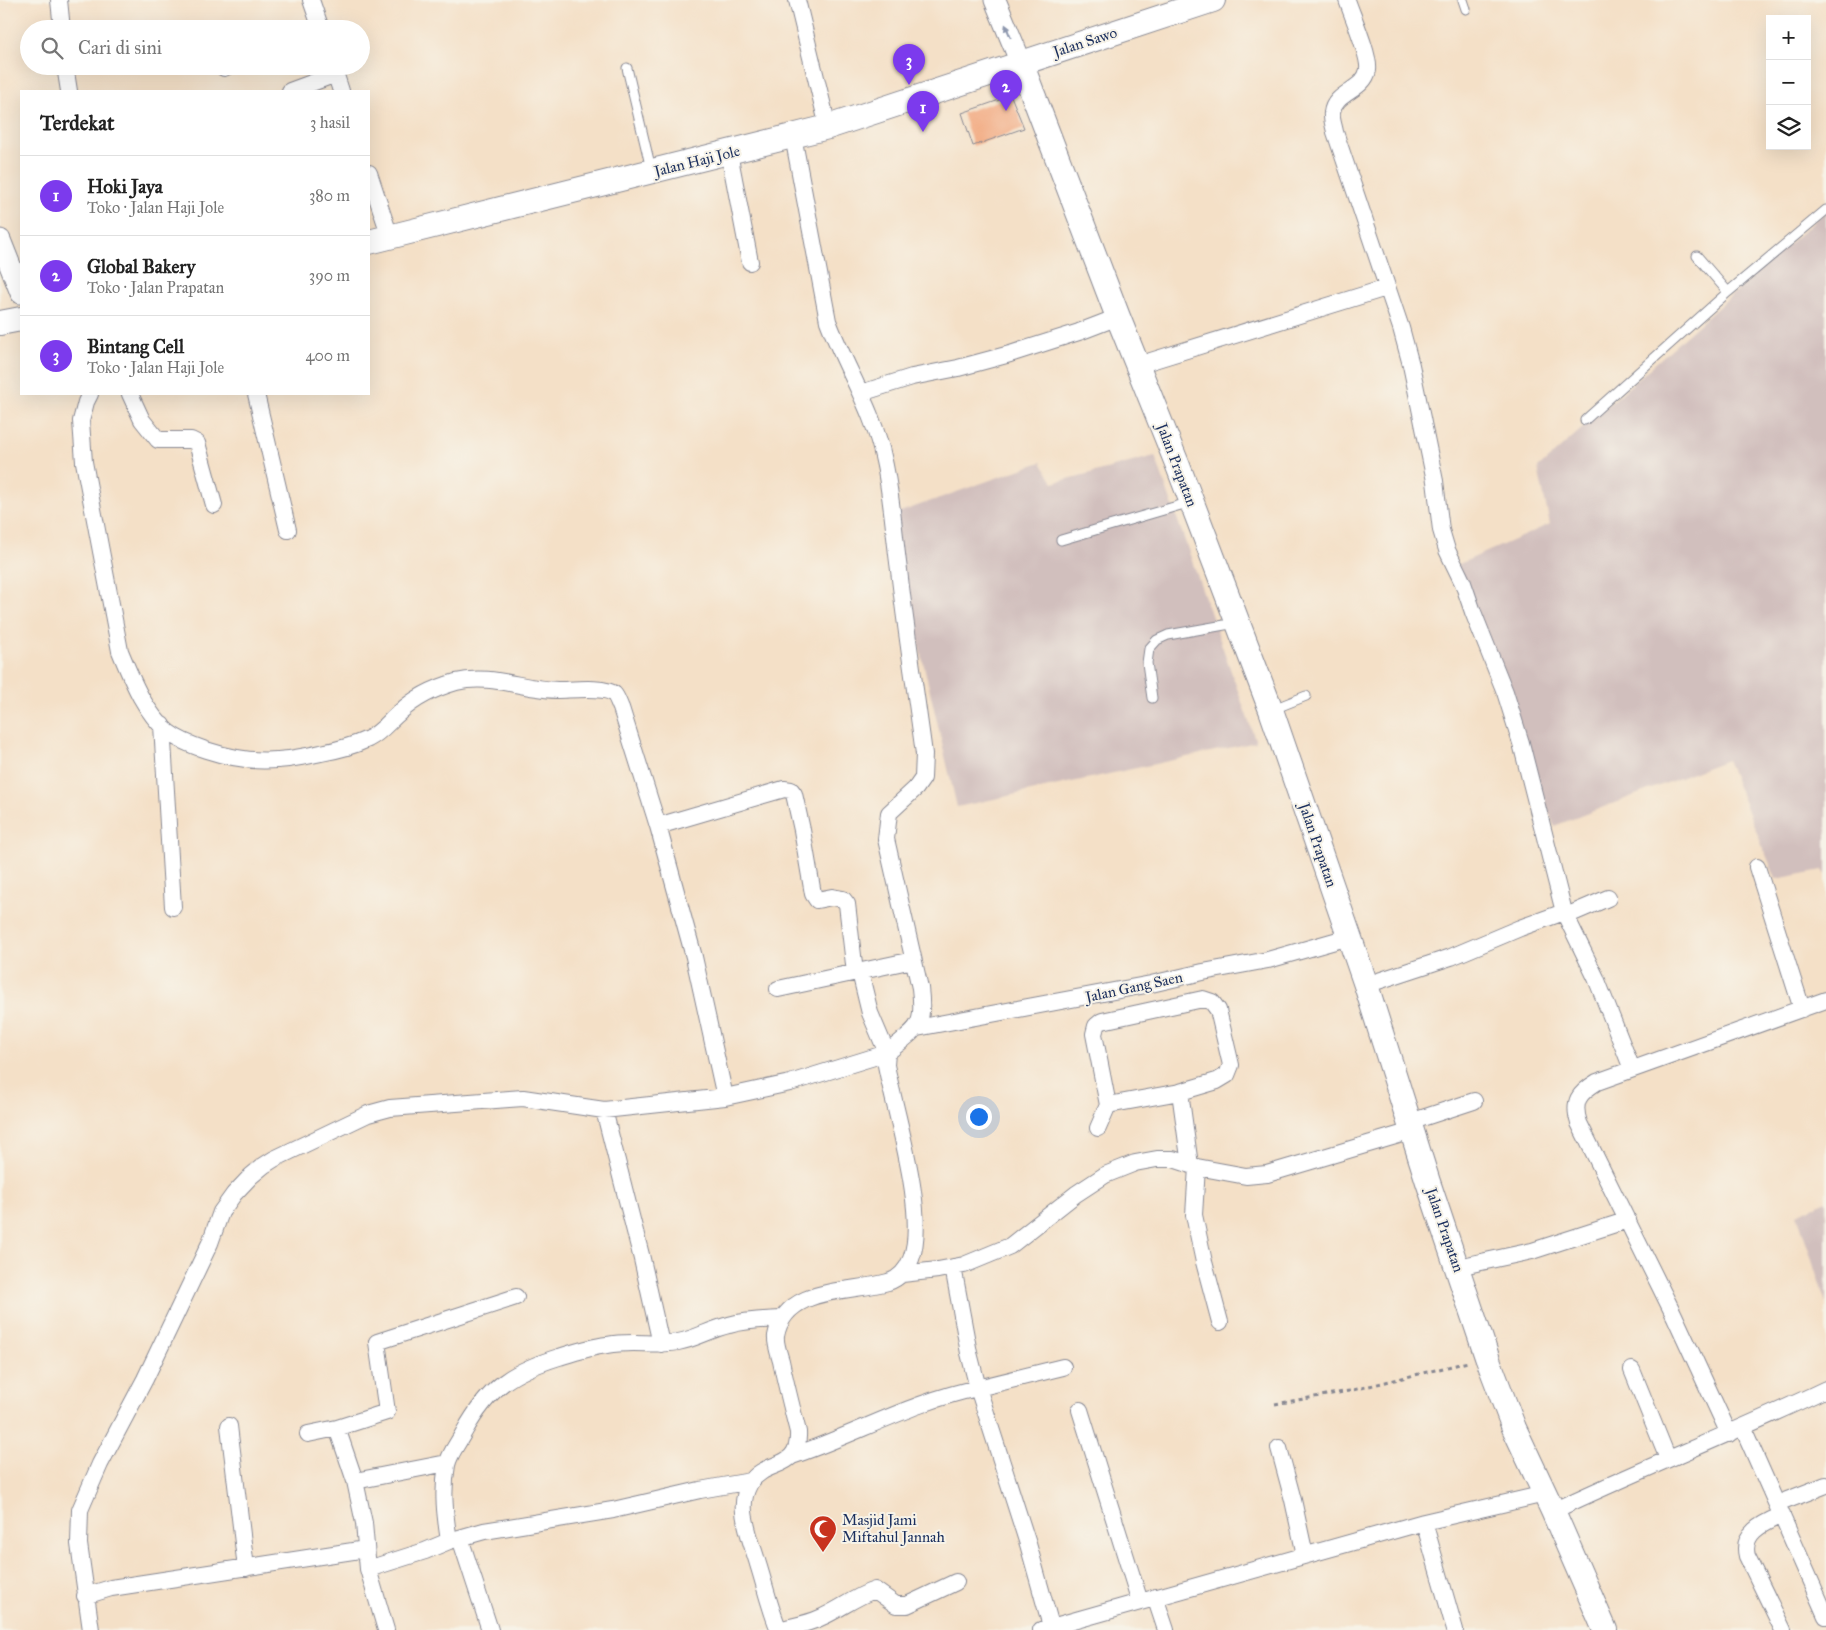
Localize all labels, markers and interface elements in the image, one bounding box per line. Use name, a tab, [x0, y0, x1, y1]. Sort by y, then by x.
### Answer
map controls	[1766, 15, 1811, 150]
button: +	[1766, 15, 1811, 60]
search box	[20, 20, 370, 75]
street label: Jalan Sawo	[1049, 23, 1120, 62]
one-way arrow	[1004, 24, 1012, 39]
icon: search	[38, 34, 66, 62]
text: Cari di sini	[78, 36, 162, 59]
pin: 3	[893, 44, 925, 85]
button: −	[1766, 60, 1811, 105]
pin: 2	[990, 70, 1022, 111]
pin: 1	[907, 91, 939, 132]
button: layers	[1766, 105, 1811, 150]
text: Terdekat	[40, 110, 114, 136]
text: 3 hasil	[310, 113, 350, 132]
street label: Jalan Haji Jole	[650, 142, 742, 182]
text: Hoki Jaya	[87, 175, 163, 198]
text: 1	[53, 186, 59, 205]
text: 380 m	[309, 186, 350, 205]
text: Toko · Jalan Haji Jole	[87, 198, 224, 217]
text: Global Bakery	[87, 255, 195, 278]
text: 2	[52, 266, 60, 285]
text: 390 m	[309, 266, 350, 285]
text: Toko · Jalan Prapatan	[87, 278, 224, 297]
text: Bintang Cell	[87, 335, 184, 358]
text: 3	[53, 346, 59, 365]
text: 400 m	[306, 346, 350, 365]
text: Toko · Jalan Haji Jole	[87, 358, 224, 377]
street label: Jalan Prapatan	[1151, 419, 1201, 510]
street label: Jalan Prapatan	[1294, 799, 1341, 890]
street label: Jalan Gang Saen	[1082, 968, 1184, 1007]
your location	[966, 1104, 992, 1130]
street label: Jalan Prapatan	[1421, 1184, 1468, 1275]
place label: Masjid Jami Miftahul Jannah	[842, 1511, 945, 1547]
mosque icon: Masjid Jami Miftahul Jannah	[808, 1514, 838, 1553]

